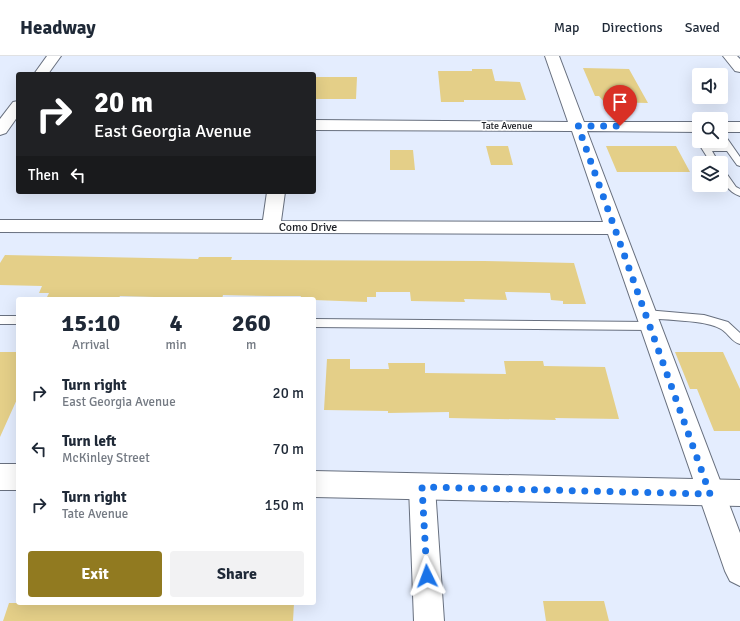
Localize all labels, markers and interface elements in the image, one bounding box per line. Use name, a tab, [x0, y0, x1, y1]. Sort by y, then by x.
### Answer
text: Headway	[20, 16, 96, 40]
text: Map	[554, 19, 580, 36]
text: Directions	[602, 19, 663, 36]
text: Saved	[685, 19, 720, 36]
map controls	[692, 68, 728, 192]
button: sound	[692, 68, 728, 104]
pin	[603, 85, 637, 126]
text: 20 m	[94, 86, 153, 120]
icon: right	[28, 88, 80, 140]
icon: arrive	[609, 91, 631, 113]
button: search	[692, 112, 728, 148]
text: East Georgia Avenue	[94, 120, 251, 142]
street label: Tate Avenue	[481, 120, 533, 132]
button: layers	[692, 156, 728, 192]
icon: left	[67, 164, 89, 186]
text: Then	[28, 166, 59, 184]
street label: Como Drive	[279, 220, 337, 235]
text: 15:10	[61, 308, 120, 338]
text: 4	[170, 308, 182, 338]
text: 260	[232, 308, 271, 338]
text: Arrival	[72, 337, 109, 353]
text: min	[166, 337, 187, 353]
text: m	[246, 337, 256, 353]
text: Turn right	[62, 376, 127, 394]
icon: right	[28, 382, 50, 404]
text: 20 m	[273, 384, 304, 402]
text: East Georgia Avenue	[62, 394, 176, 410]
text: Turn left	[62, 432, 116, 450]
icon: left	[28, 438, 50, 460]
text: 70 m	[273, 440, 304, 458]
text: McKinley Street	[62, 450, 150, 466]
text: Turn right	[62, 488, 127, 506]
icon: right	[28, 494, 50, 516]
text: 150 m	[264, 496, 304, 514]
text: Tate Avenue	[62, 506, 128, 522]
button: Exit	[28, 551, 162, 597]
button: Share	[170, 551, 304, 597]
position arrow	[406, 555, 448, 597]

